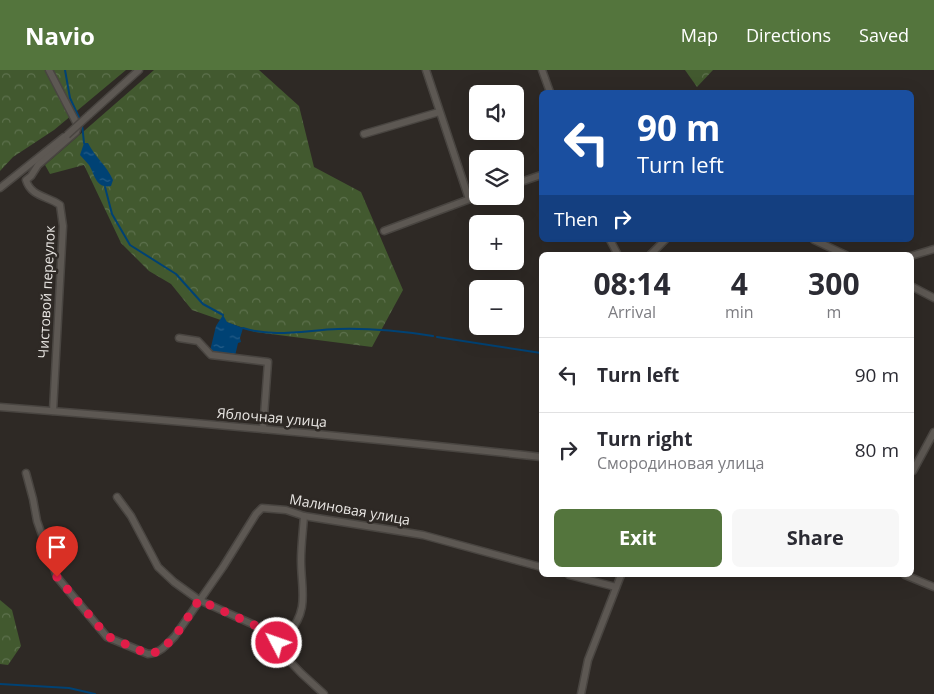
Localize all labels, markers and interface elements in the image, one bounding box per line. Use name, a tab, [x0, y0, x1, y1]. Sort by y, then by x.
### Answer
text: Navio	[25, 19, 95, 52]
text: Map	[681, 23, 718, 47]
text: Directions	[746, 23, 831, 47]
text: Saved	[859, 23, 909, 47]
map controls	[469, 85, 524, 335]
button: sound	[469, 85, 524, 140]
text: 90 m	[637, 104, 720, 151]
icon: left	[554, 110, 619, 175]
text: Turn left	[637, 149, 724, 179]
button: layers	[469, 150, 524, 205]
icon: right	[608, 205, 636, 233]
text: Then	[554, 206, 598, 232]
button: +	[469, 215, 524, 270]
street label: Чистовой переулок	[33, 224, 59, 359]
text: 08:14	[593, 263, 671, 304]
text: 4	[731, 263, 748, 304]
text: 300	[808, 263, 860, 304]
button: −	[469, 280, 524, 335]
text: Arrival	[608, 301, 656, 323]
text: min	[725, 301, 754, 323]
text: m	[826, 301, 841, 323]
icon: left	[554, 361, 582, 389]
text: Turn left	[597, 362, 679, 388]
text: 90 m	[855, 362, 899, 388]
street label: Яблочная улица	[216, 403, 328, 431]
text: Turn right	[597, 426, 692, 452]
icon: right	[554, 436, 582, 464]
text: 80 m	[855, 437, 899, 463]
text: Смородиновая улица	[597, 452, 764, 474]
street label: Малиновая улица	[288, 489, 412, 529]
button: Exit	[554, 509, 722, 567]
button: Share	[732, 509, 899, 567]
pin	[36, 526, 78, 577]
icon: arrive	[43, 533, 71, 561]
position arrow	[250, 616, 302, 668]

